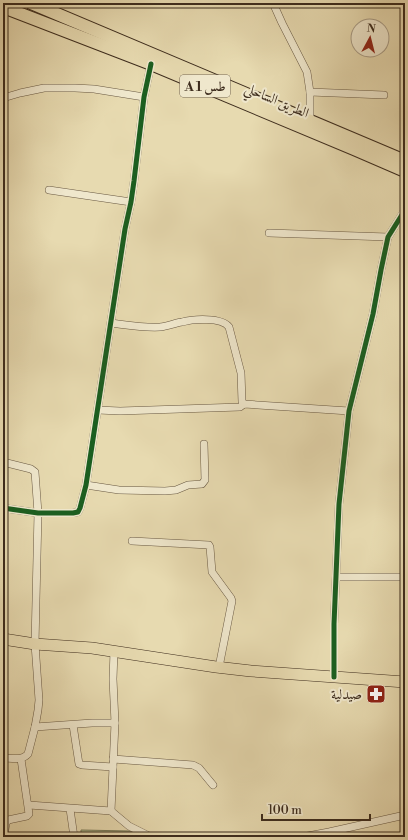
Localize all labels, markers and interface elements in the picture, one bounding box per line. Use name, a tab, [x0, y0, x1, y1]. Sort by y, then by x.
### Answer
north arrow	[350, 18, 390, 58]
text: N	[366, 22, 377, 37]
road number: A 1 طس	[180, 75, 230, 97]
street label: الطريق الساحلي	[241, 79, 312, 125]
pharmacy icon: صيدلية	[365, 683, 387, 705]
place label: صيدلية	[331, 686, 362, 704]
scale bar	[262, 796, 370, 822]
text: 100 m	[268, 803, 302, 818]

